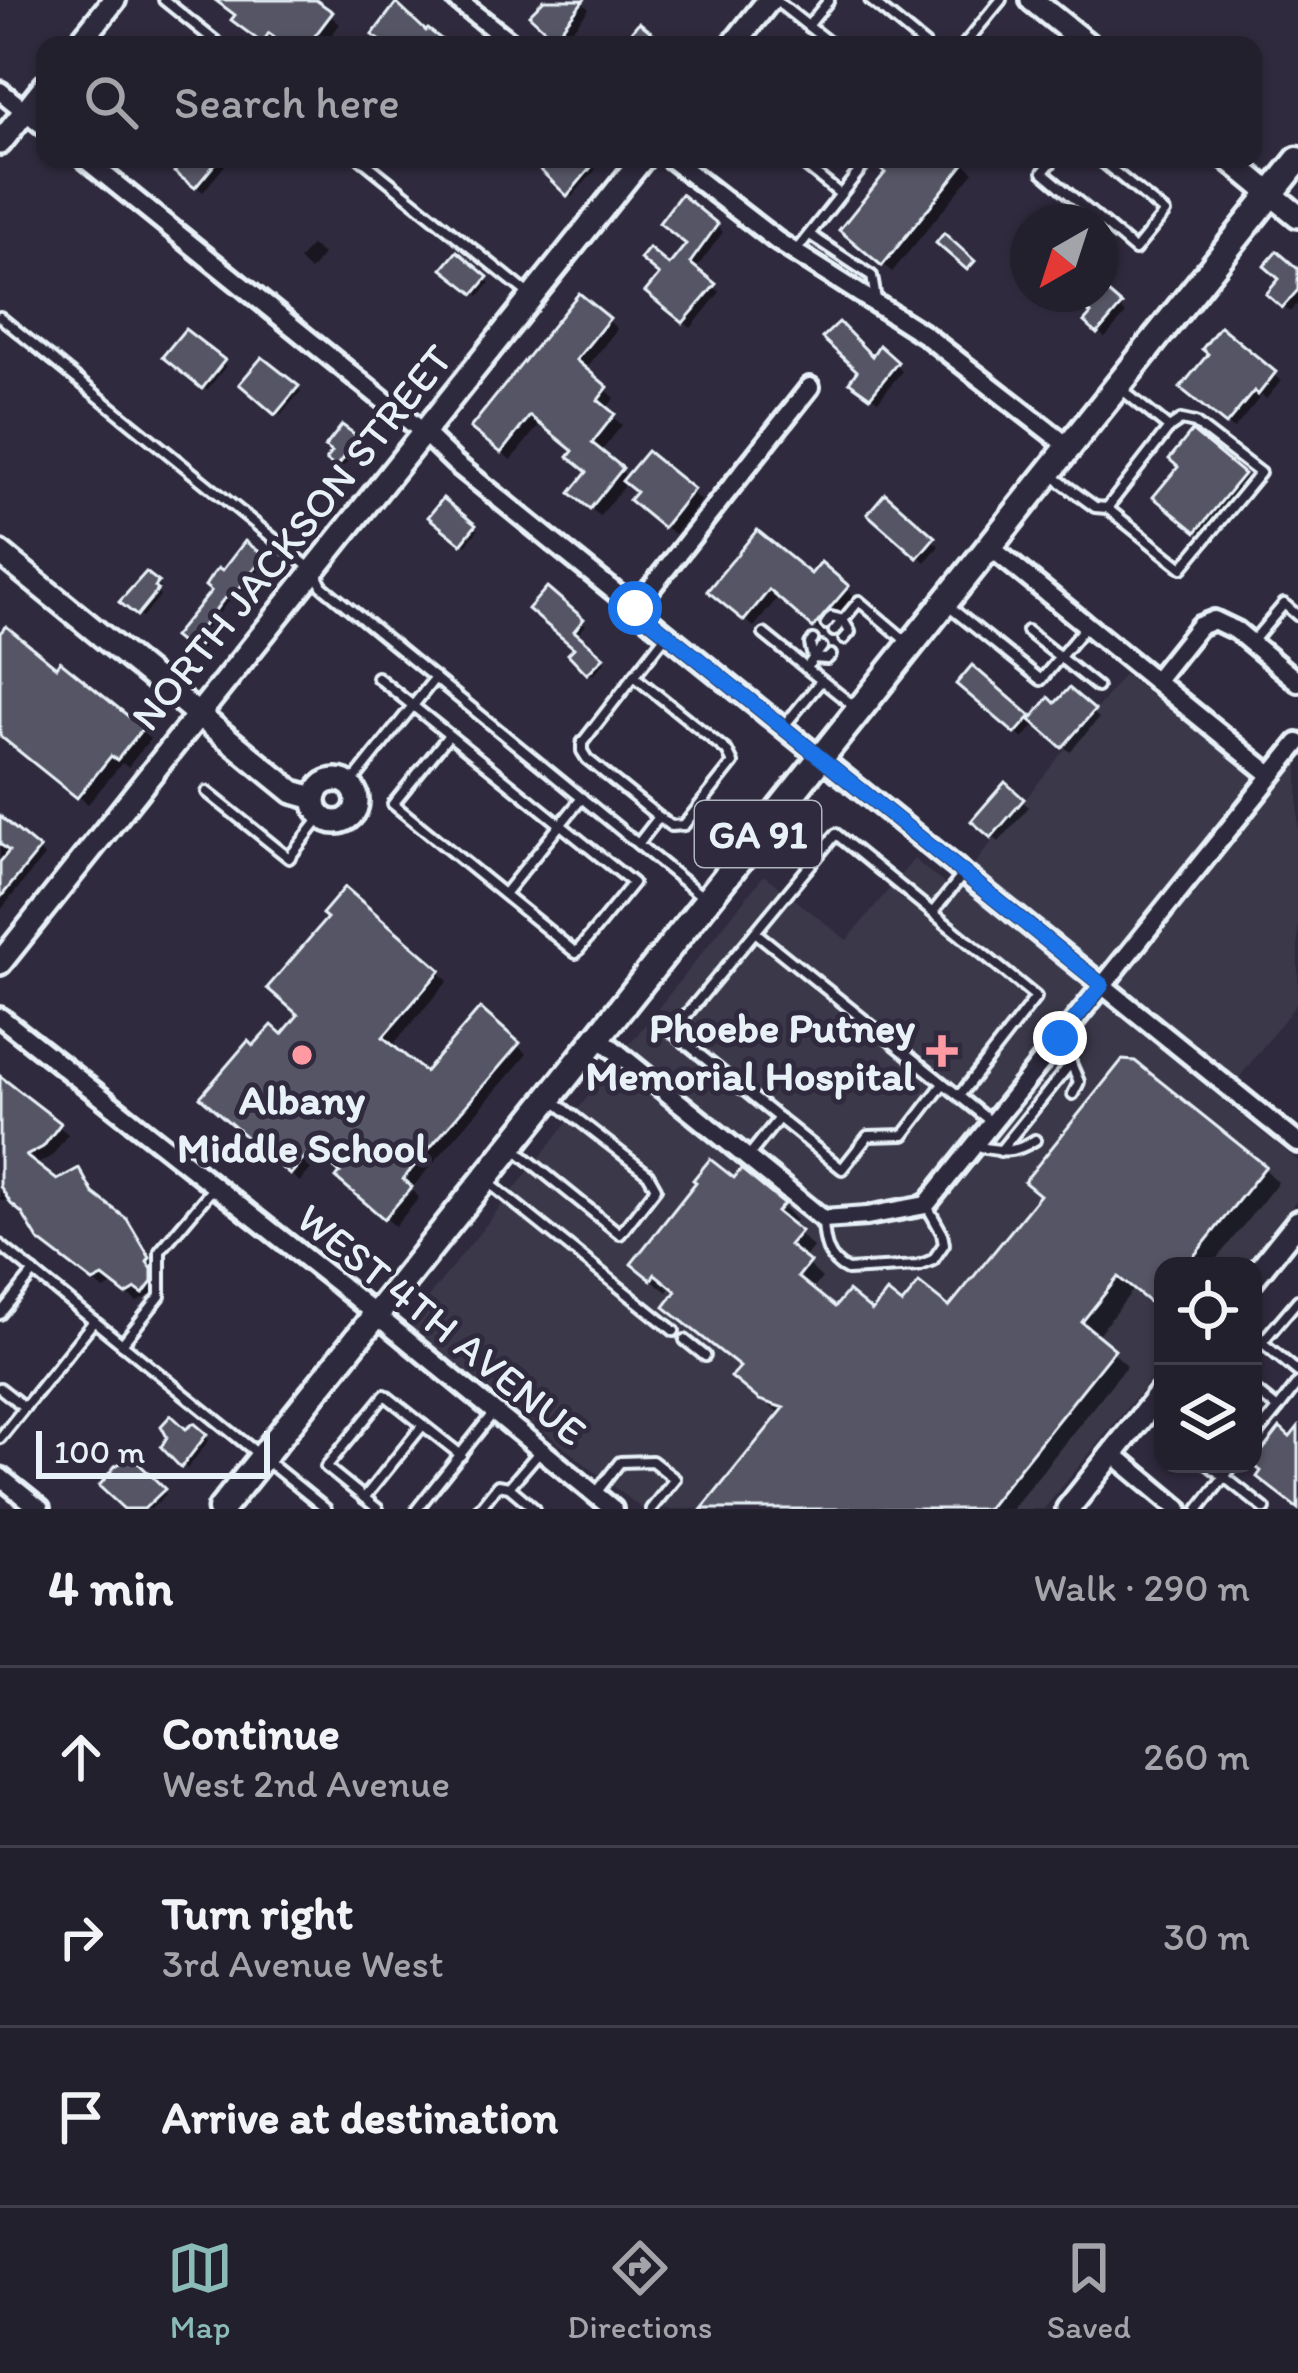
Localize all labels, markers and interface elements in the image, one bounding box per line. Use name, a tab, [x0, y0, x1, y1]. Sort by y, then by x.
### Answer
search box	[36, 36, 1262, 168]
icon: search	[78, 69, 144, 135]
text: Search here	[174, 75, 400, 129]
north arrow	[1010, 204, 1118, 312]
street label: NORTH JACKSON STREET	[120, 334, 463, 741]
route start	[608, 581, 662, 635]
road number: GA 91	[695, 801, 821, 867]
place label: Phoebe Putney Memorial Hospital	[586, 1002, 915, 1101]
route end	[1033, 1011, 1087, 1065]
marker: Phoebe Putney Memorial Hospital	[926, 1035, 958, 1067]
marker: Albany Middle School	[289, 1042, 315, 1068]
place label: Albany Middle School	[177, 1074, 427, 1173]
street label: WEST 4TH AVENUE	[287, 1192, 597, 1457]
map controls	[1154, 1257, 1262, 1473]
button: locate	[1154, 1257, 1262, 1365]
button: layers	[1154, 1365, 1262, 1473]
scale bar	[36, 1425, 270, 1478]
text: 100 m	[54, 1432, 145, 1471]
text: 4 min	[48, 1557, 173, 1618]
text: Walk · 290 m	[1033, 1564, 1250, 1611]
text: Continue	[162, 1706, 340, 1760]
icon: ahead	[48, 1724, 114, 1790]
text: 260 m	[1143, 1733, 1250, 1780]
text: West 2nd Avenue	[162, 1760, 450, 1807]
text: Turn right	[162, 1886, 353, 1940]
icon: right	[48, 1904, 114, 1970]
text: 30 m	[1163, 1913, 1250, 1960]
text: 3rd Avenue West	[162, 1940, 444, 1987]
icon: arrive	[48, 2084, 114, 2150]
text: Arrive at destination	[162, 2090, 558, 2144]
tab: Map	[167, 2235, 233, 2346]
tab: Directions	[567, 2235, 712, 2346]
tab: Saved	[1047, 2235, 1131, 2346]

